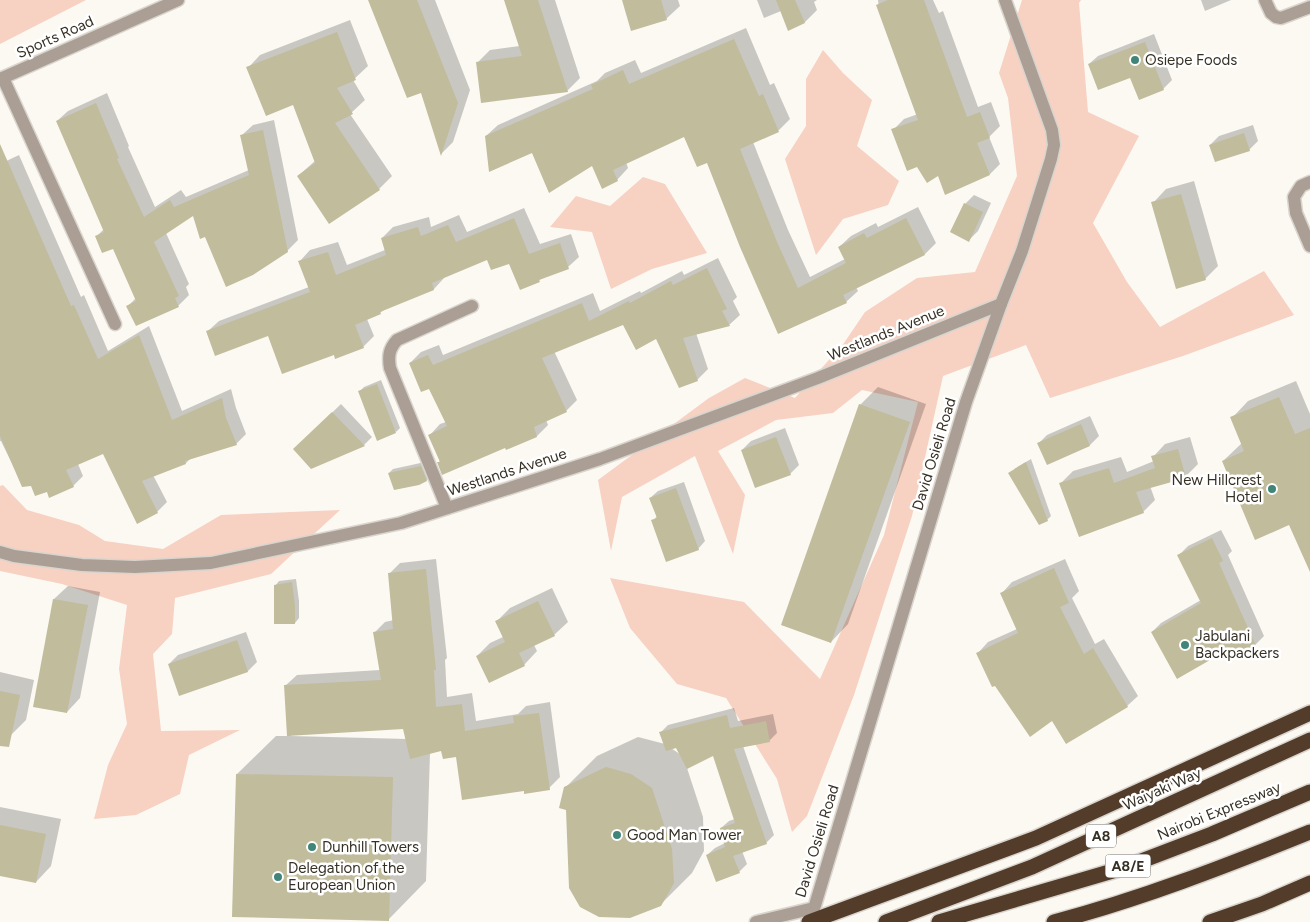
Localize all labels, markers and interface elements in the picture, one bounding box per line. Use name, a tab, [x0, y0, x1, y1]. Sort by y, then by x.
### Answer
street label: Sports Road	[14, 12, 96, 62]
place label: Osiepe Foods	[1145, 51, 1237, 69]
marker: Osiepe Foods	[1129, 54, 1141, 66]
street label: Westlands Avenue	[825, 301, 947, 365]
street label: David Osieli Road	[908, 395, 960, 513]
street label: Westlands Avenue	[445, 444, 569, 500]
place label: New Hillcrest Hotel	[1172, 471, 1262, 506]
marker: New Hillcrest Hotel	[1266, 483, 1278, 495]
place label: Jabulani Backpackers	[1195, 627, 1279, 662]
marker: Jabulani Backpackers	[1179, 639, 1191, 651]
street label: Waiyaki Way	[1120, 764, 1204, 814]
street label: Nairobi Expressway	[1155, 778, 1283, 844]
street label: David Osieli Road	[791, 782, 843, 900]
road number: A8	[1086, 824, 1116, 848]
place label: Good Man Tower	[627, 826, 741, 844]
marker: Good Man Tower	[611, 829, 623, 841]
place label: Dunhill Towers	[322, 838, 419, 856]
marker: Dunhill Towers	[306, 841, 318, 853]
road number: A8/E	[1106, 854, 1150, 878]
place label: Delegation of the European Union	[288, 859, 405, 894]
marker: Delegation of the European Union	[272, 871, 284, 883]

